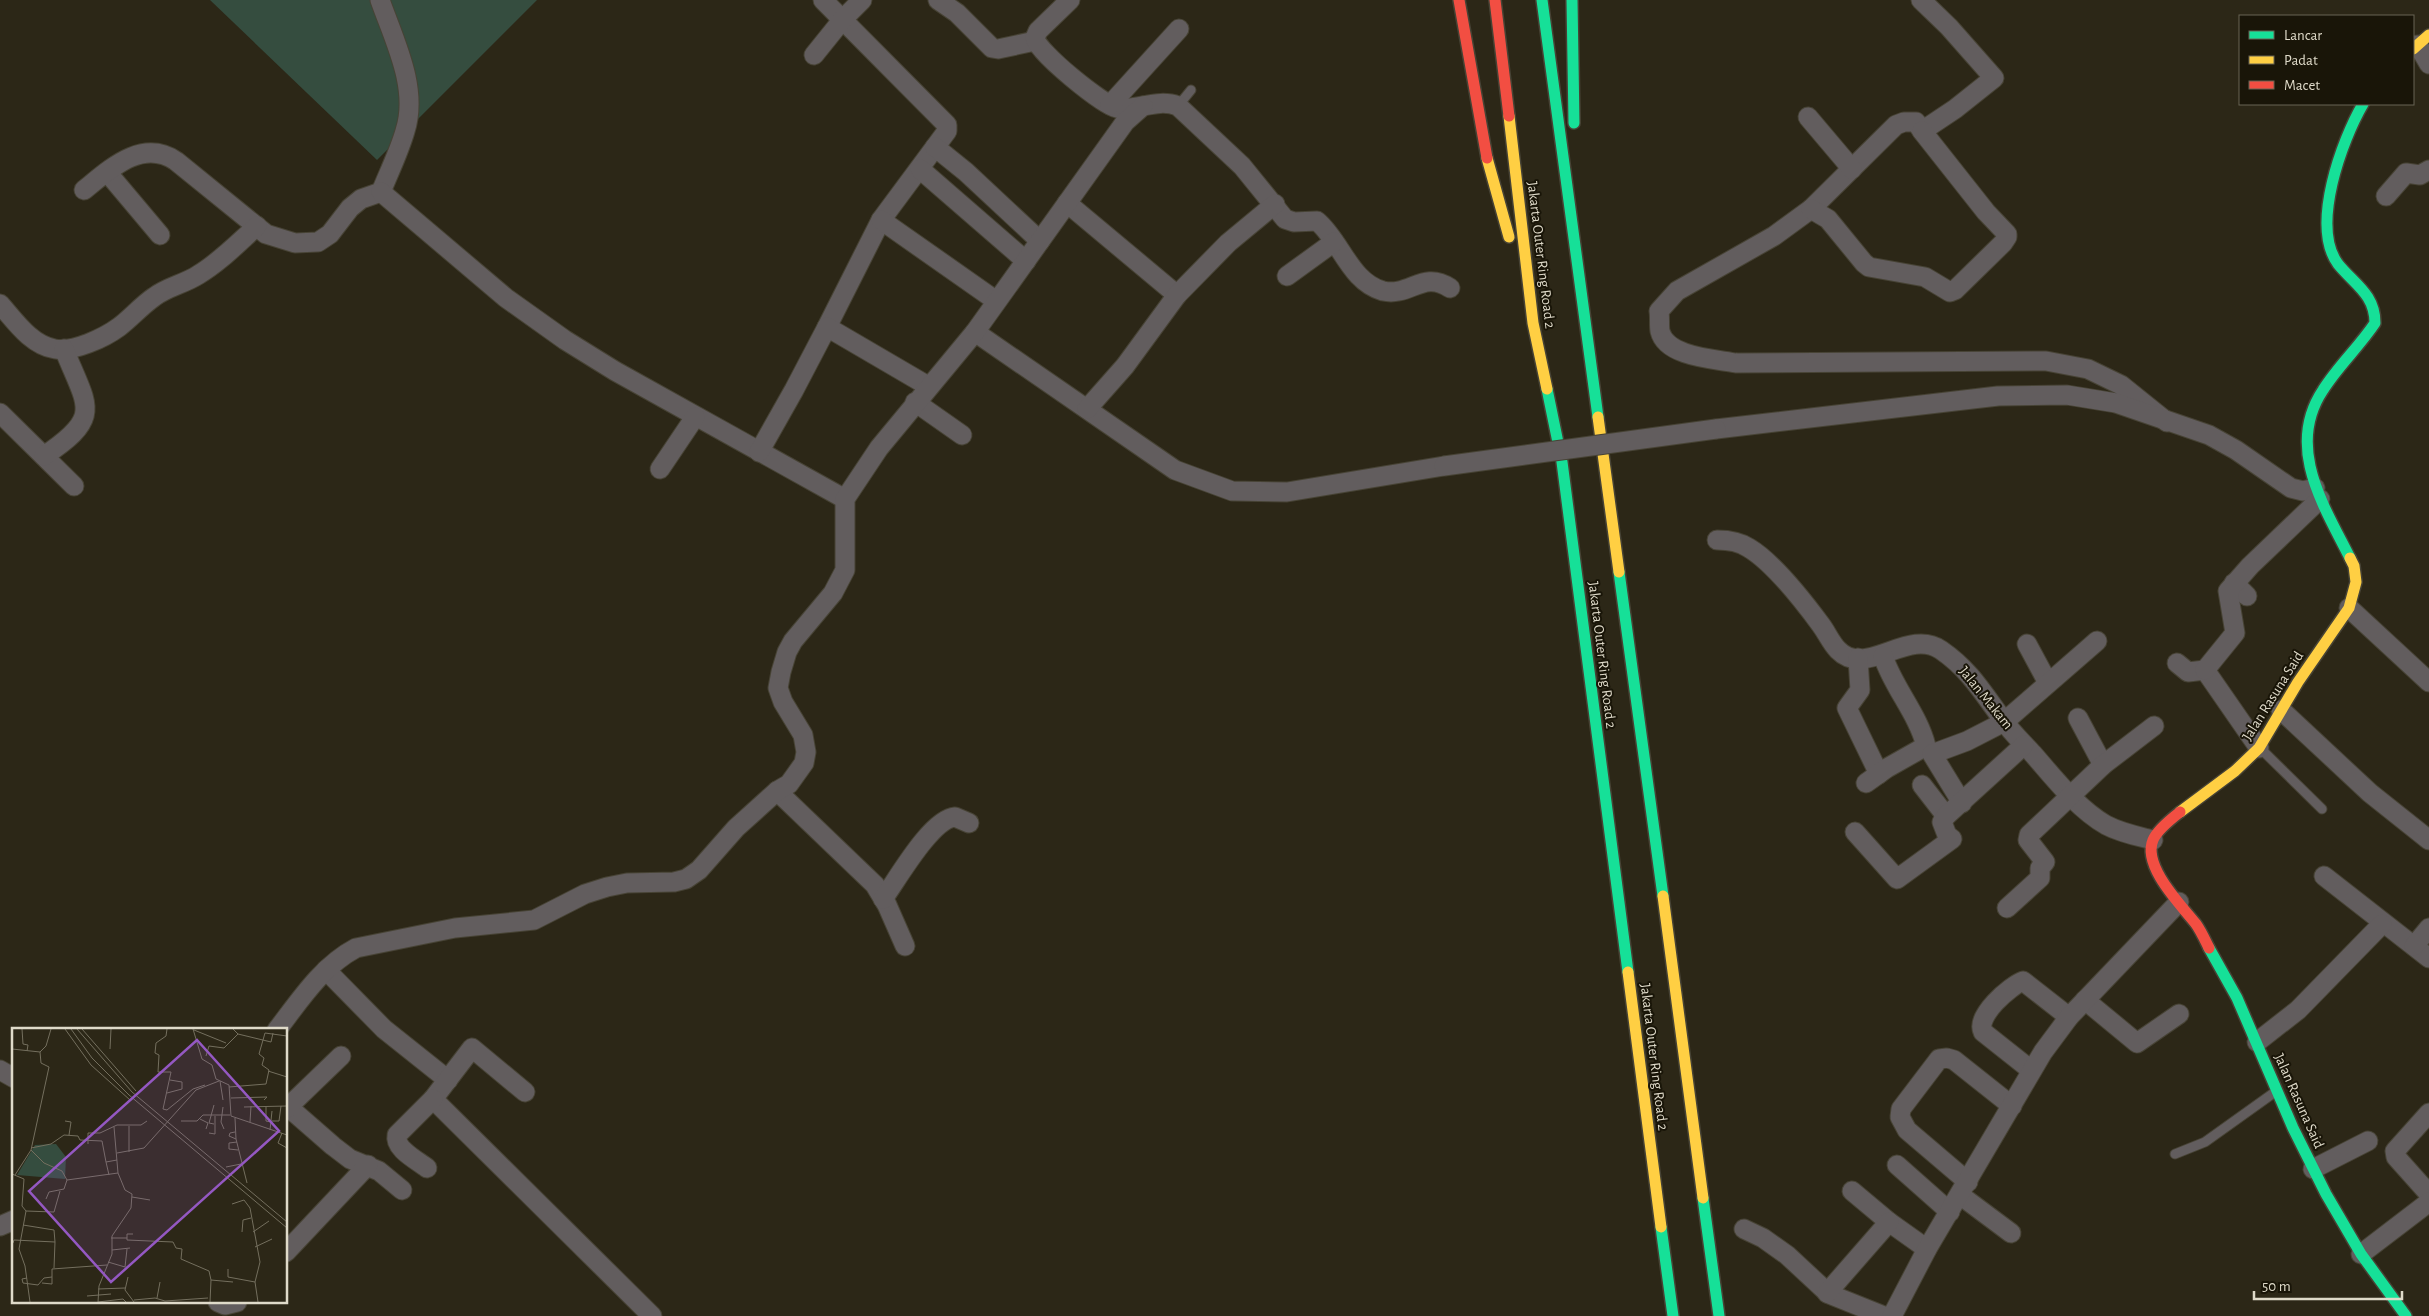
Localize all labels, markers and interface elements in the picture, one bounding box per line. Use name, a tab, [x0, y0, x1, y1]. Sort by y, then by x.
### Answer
legend	[2239, 15, 2414, 105]
text: Lancar	[2284, 28, 2322, 43]
text: Padat	[2284, 53, 2318, 68]
text: Macet	[2284, 78, 2320, 93]
street label: Jakarta Outer Ring Road 2	[1525, 181, 1557, 330]
street label: Jakarta Outer Ring Road 2	[1586, 581, 1618, 730]
street label: Jalan Rasuna Said	[2240, 648, 2307, 743]
street label: Jalan Makam	[1956, 664, 2016, 732]
street label: Jakarta Outer Ring Road 2	[1638, 983, 1670, 1132]
inset map	[12, 1028, 288, 1304]
street label: Jalan Rasuna Said	[2271, 1051, 2327, 1151]
scale bar	[2254, 1268, 2402, 1300]
text: 50 m	[2262, 1279, 2291, 1294]

